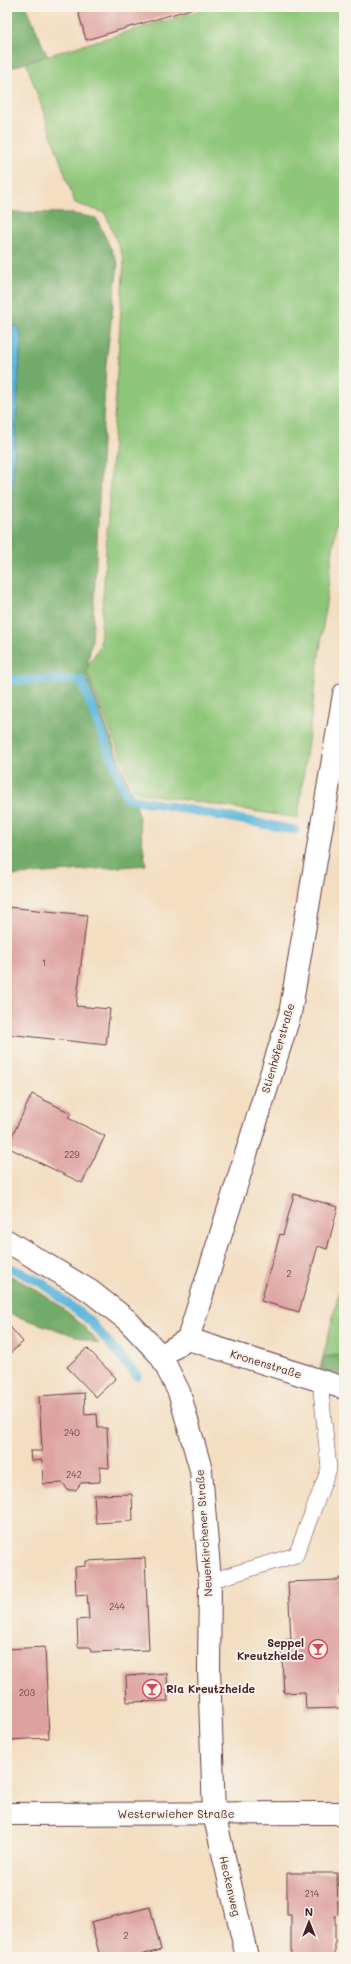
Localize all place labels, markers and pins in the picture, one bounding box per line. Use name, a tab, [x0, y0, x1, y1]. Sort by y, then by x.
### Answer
place label: Seppel Kreutzheide	[237, 1635, 304, 1663]
bar icon: Seppel Kreutzheide	[307, 1638, 329, 1660]
bar icon: Ria Kreutzheide	[141, 1678, 163, 1700]
place label: Ria Kreutzheide	[166, 1681, 256, 1696]

